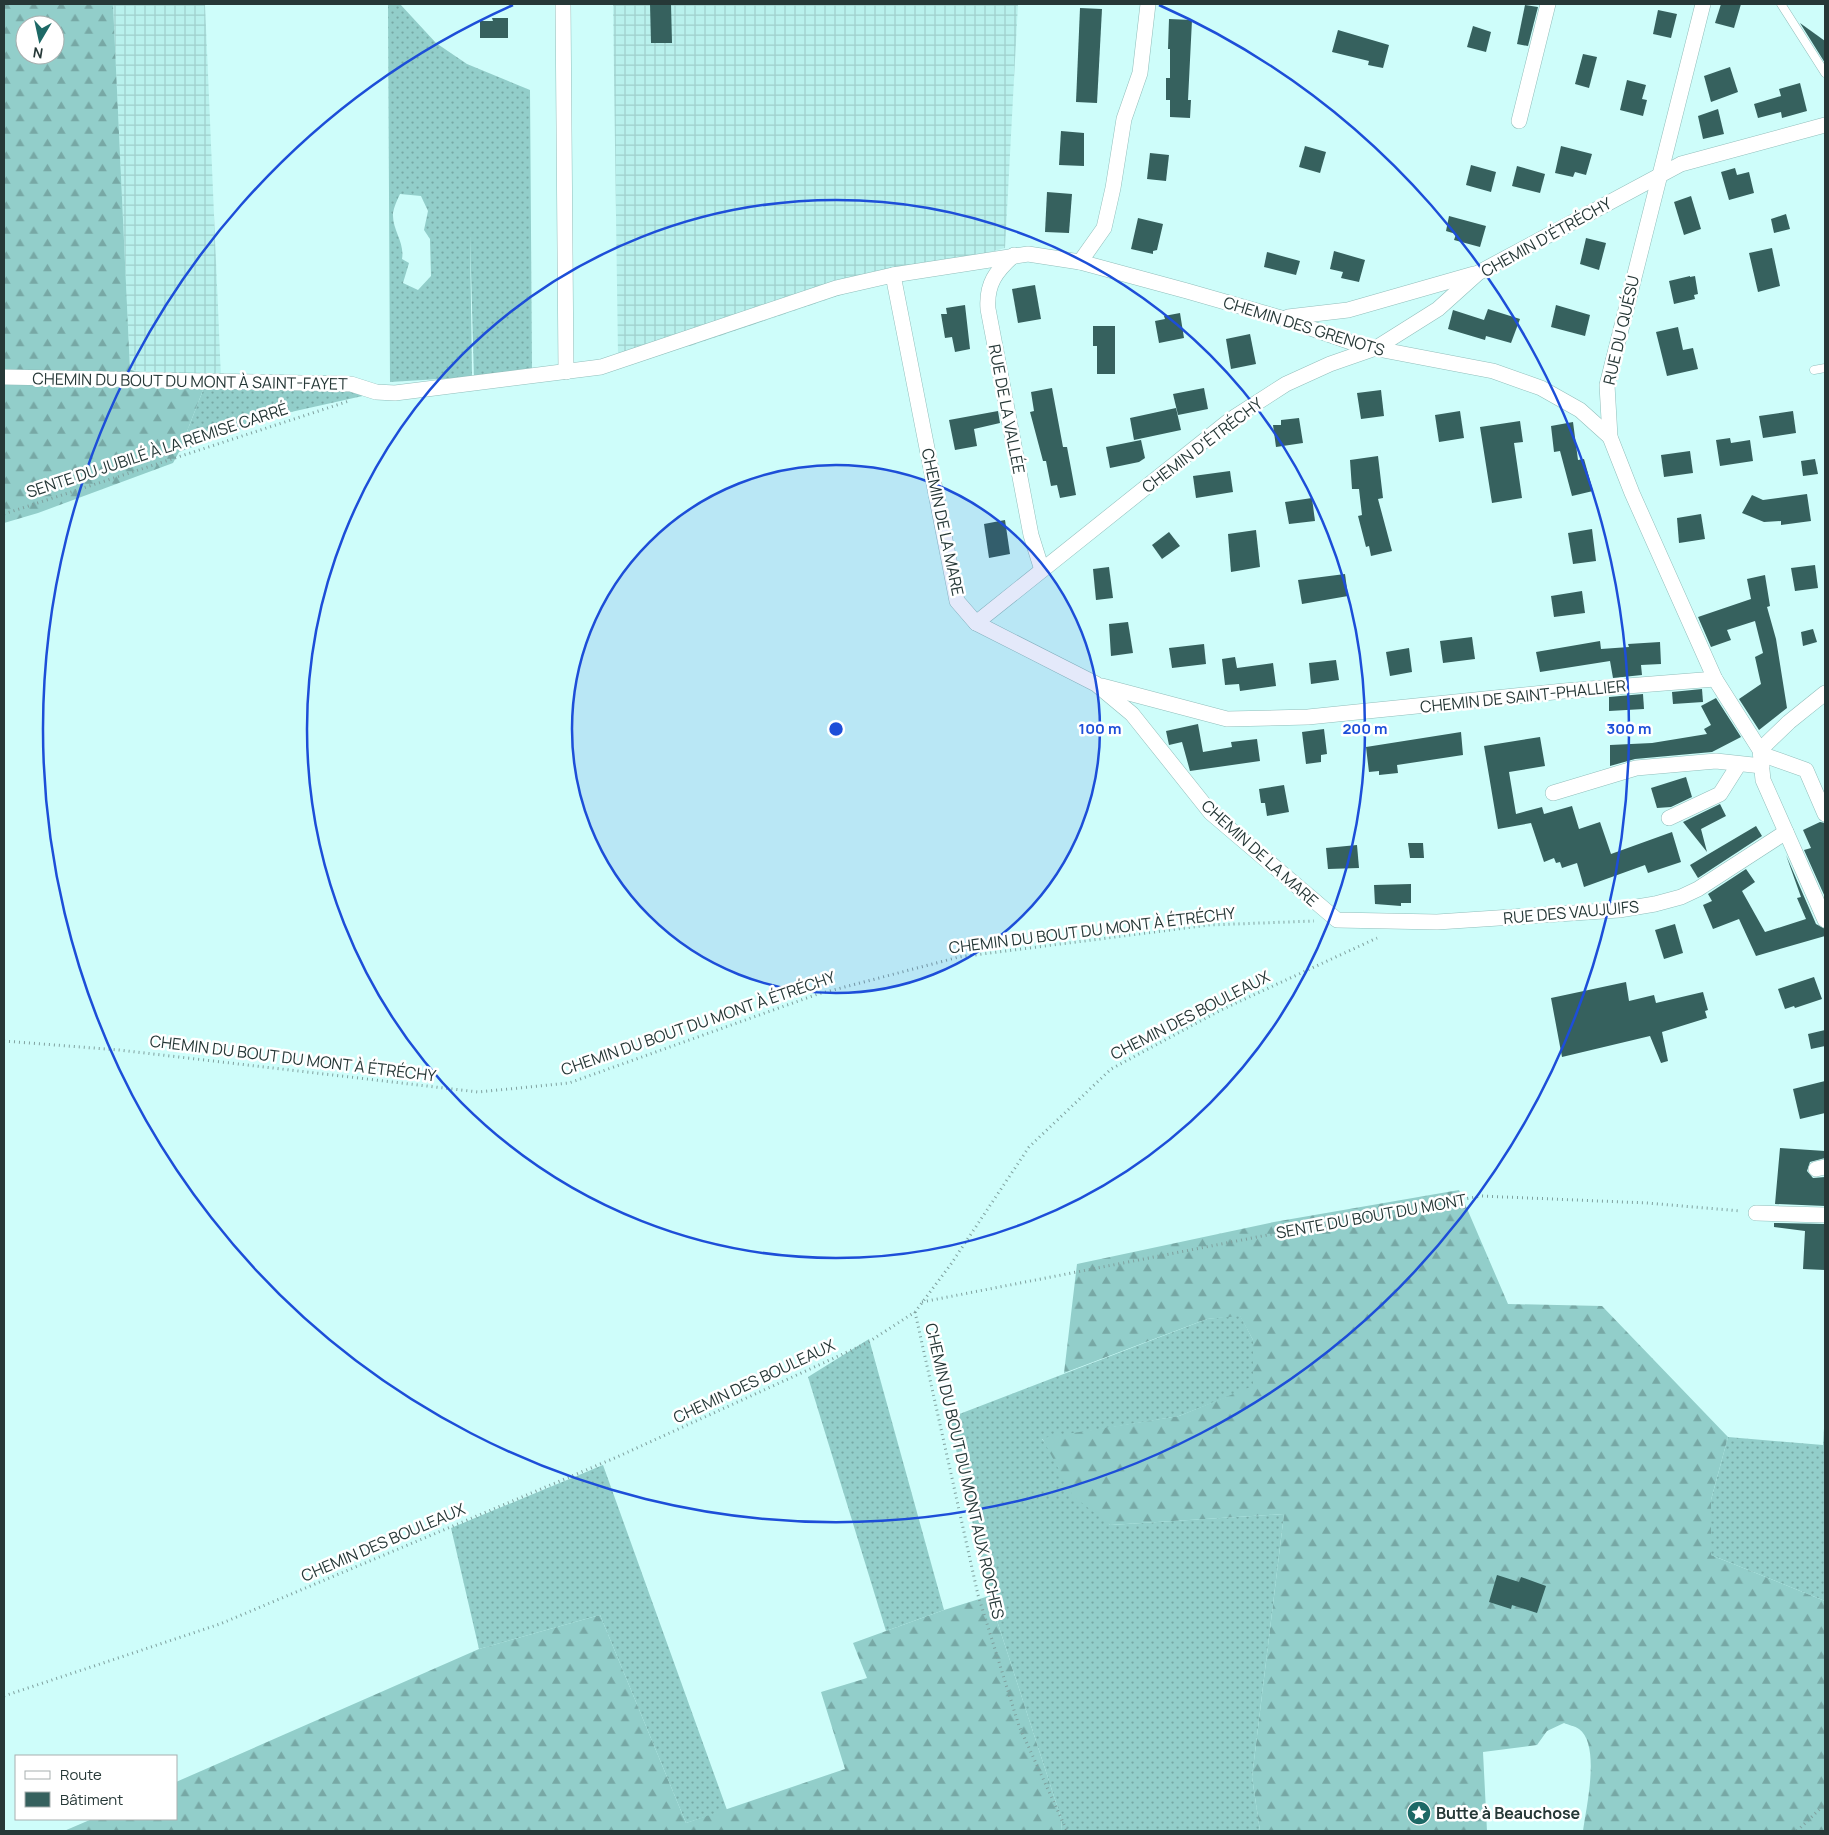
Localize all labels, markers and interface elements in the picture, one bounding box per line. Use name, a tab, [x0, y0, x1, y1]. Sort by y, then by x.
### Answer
north arrow	[15, 15, 65, 65]
text: N	[31, 43, 44, 64]
street label: CHEMIN D'ÉTRÉCHY	[1477, 192, 1615, 282]
street label: RUE DU QUÉSU	[1598, 273, 1644, 387]
street label: CHEMIN DES GRENOTS	[1221, 291, 1387, 361]
street label: RUE DE LA VALLÉE	[984, 342, 1030, 476]
street label: CHEMIN DU BOUT DU MONT À SAINT-FAYET	[32, 367, 348, 395]
street label: CHEMIN D'ÉTRÉCHY	[1137, 392, 1267, 498]
street label: SENTE DU JUBILÉ À LA REMISE CARRÉ	[23, 397, 291, 503]
street label: CHEMIN DE LA MARE	[917, 446, 969, 598]
street label: CHEMIN DE SAINT-PHALLIER	[1419, 674, 1627, 718]
text: 100 m	[1079, 718, 1121, 739]
text: 200 m	[1342, 718, 1388, 739]
text: 300 m	[1607, 718, 1651, 739]
centre of rings	[827, 720, 845, 738]
street label: CHEMIN DE LA MARE	[1197, 795, 1323, 911]
street label: RUE DES VAUJUIFS	[1502, 895, 1640, 929]
street label: CHEMIN DU BOUT DU MONT À ÉTRÉCHY	[948, 901, 1237, 958]
street label: CHEMIN DES BOULEAUX	[1107, 965, 1274, 1065]
street label: CHEMIN DU BOUT DU MONT À ÉTRÉCHY	[558, 966, 838, 1080]
street label: CHEMIN DU BOUT DU MONT À ÉTRÉCHY	[149, 1030, 438, 1087]
street label: SENTE DU BOUT DU MONT	[1274, 1188, 1468, 1244]
street label: CHEMIN DU BOUT DU MONT AUX ROCHES	[920, 1321, 1010, 1621]
street label: CHEMIN DES BOULEAUX	[670, 1334, 839, 1428]
street label: CHEMIN DES BOULEAUX	[298, 1497, 469, 1587]
legend	[15, 1755, 178, 1820]
text: Route	[60, 1764, 102, 1785]
text: Bâtiment	[60, 1789, 123, 1810]
place icon: Butte à Beauchose	[1406, 1800, 1432, 1826]
place label: Butte à Beauchose	[1436, 1802, 1581, 1824]

